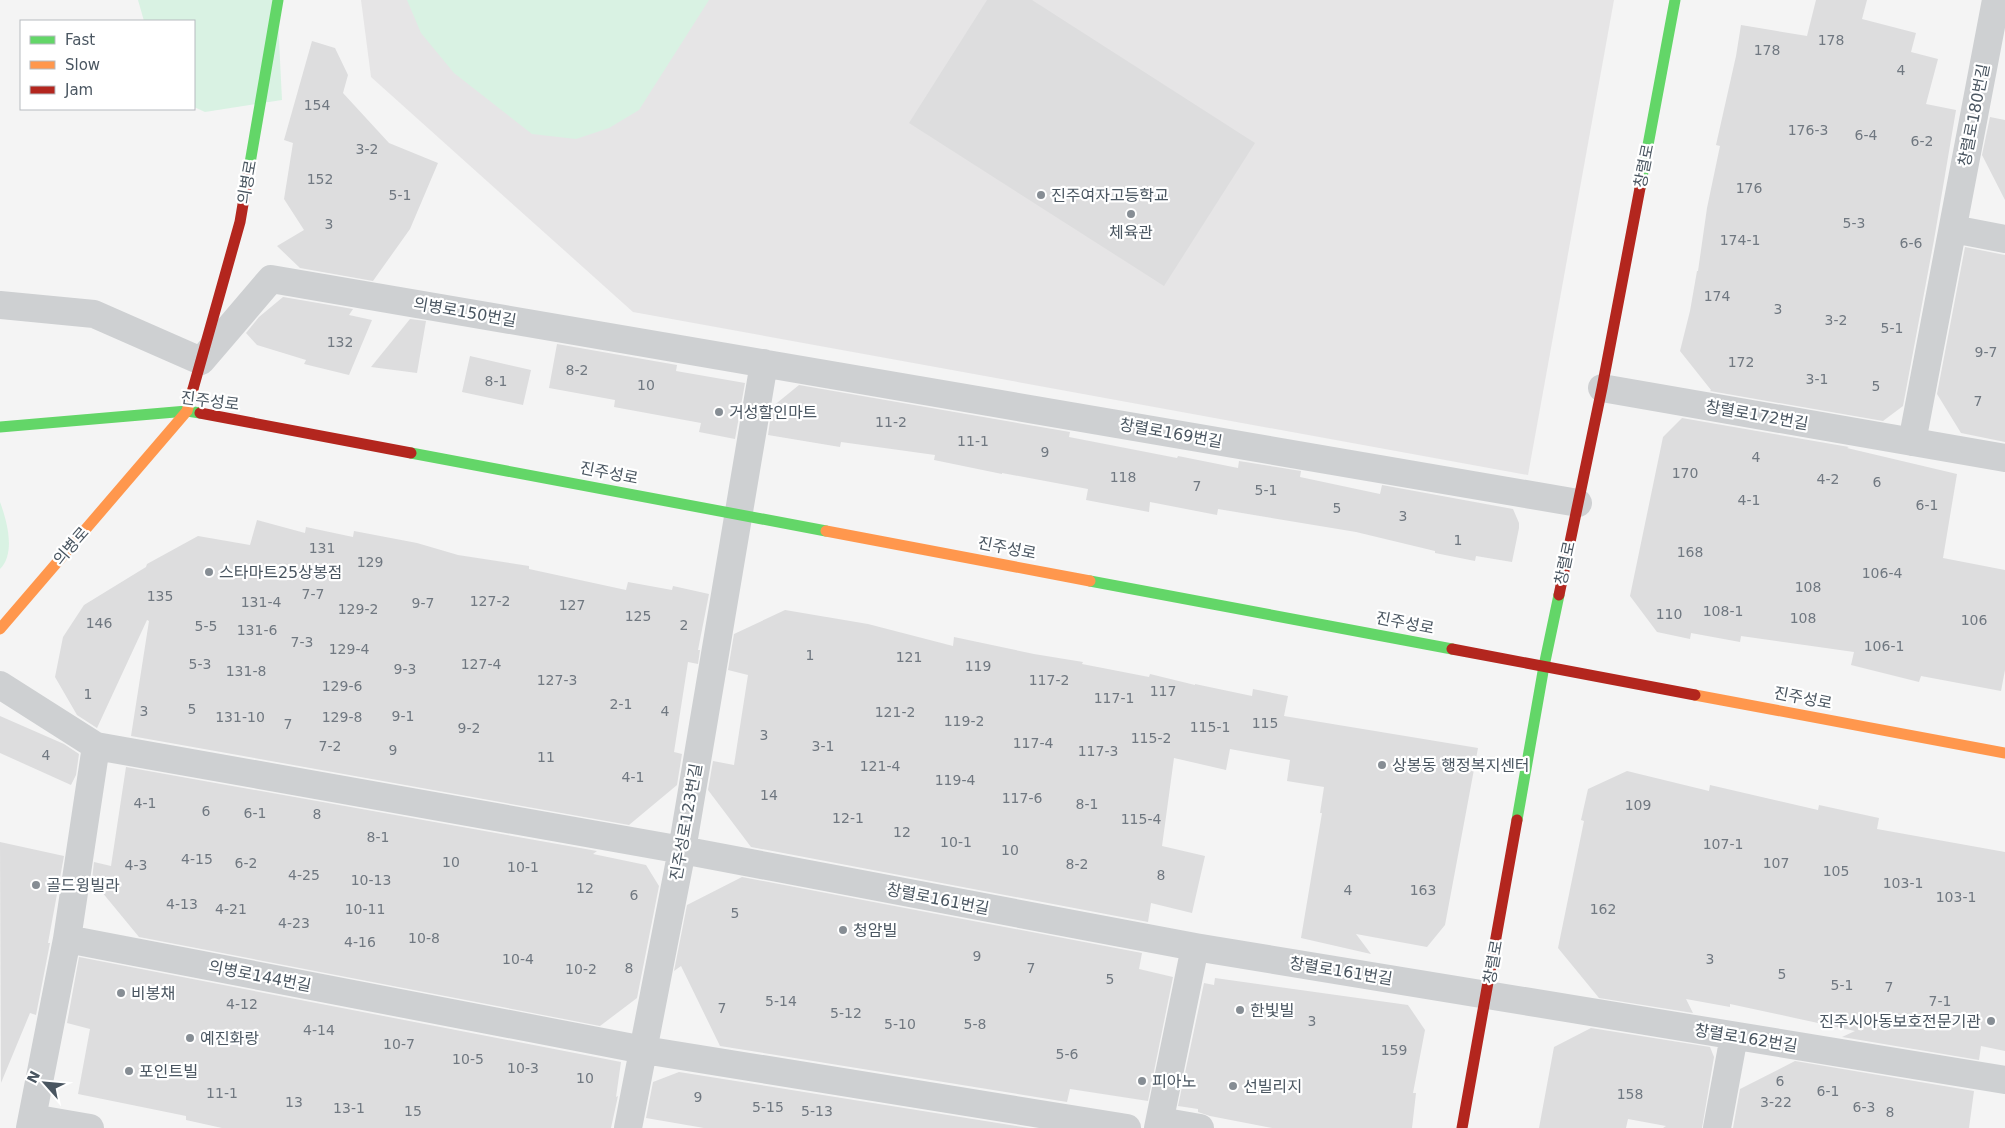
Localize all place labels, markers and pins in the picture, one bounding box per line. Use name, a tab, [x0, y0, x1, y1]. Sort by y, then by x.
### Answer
place label: 진주여자고등학교	[1051, 186, 1169, 205]
marker: 진주여자고등학교	[1035, 189, 1047, 201]
marker: 체육관	[1125, 208, 1137, 220]
place label: 체육관	[1109, 223, 1153, 242]
place label: 거성할인마트	[729, 403, 817, 422]
marker: 거성할인마트	[713, 406, 725, 418]
place label: 스타마트25상봉점	[219, 563, 342, 582]
marker: 스타마트25상봉점	[203, 566, 215, 578]
place label: 상봉동 행정복지센터	[1392, 756, 1530, 775]
marker: 상봉동 행정복지센터	[1376, 759, 1388, 771]
place label: 골드윙빌라	[46, 876, 120, 895]
marker: 골드윙빌라	[30, 879, 42, 891]
place label: 청암빌	[853, 921, 897, 940]
marker: 청암빌	[837, 924, 849, 936]
place label: 비봉채	[131, 984, 175, 1003]
marker: 비봉채	[115, 987, 127, 999]
place label: 한빛빌	[1250, 1001, 1294, 1020]
marker: 한빛빌	[1234, 1004, 1246, 1016]
place label: 진주시아동보호전문기관	[1819, 1012, 1981, 1031]
marker: 진주시아동보호전문기관	[1985, 1015, 1997, 1027]
place label: 예진화랑	[200, 1029, 259, 1048]
marker: 예진화랑	[184, 1032, 196, 1044]
place label: 포인트빌	[139, 1062, 198, 1081]
marker: 포인트빌	[123, 1065, 135, 1077]
place label: 피아노	[1152, 1072, 1196, 1091]
marker: 피아노	[1136, 1075, 1148, 1087]
place label: 선빌리지	[1243, 1077, 1302, 1096]
marker: 선빌리지	[1227, 1080, 1239, 1092]

